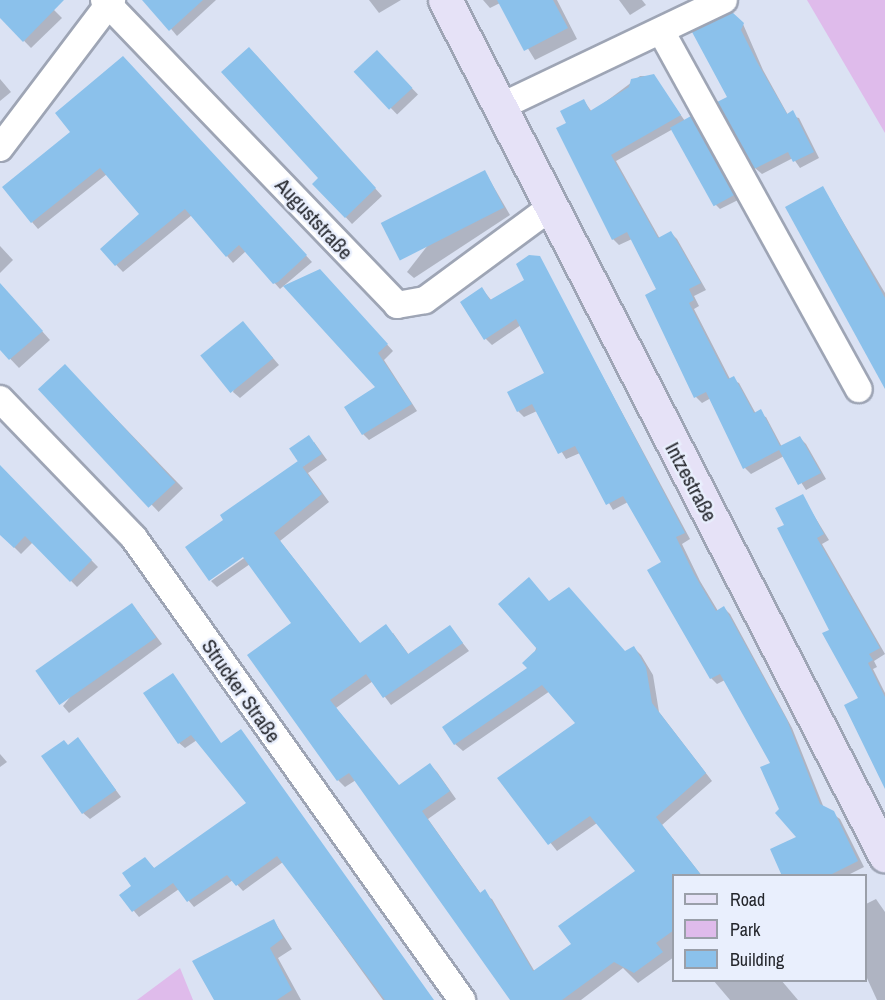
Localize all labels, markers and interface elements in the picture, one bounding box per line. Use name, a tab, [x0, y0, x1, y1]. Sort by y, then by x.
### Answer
street label: Auguststraße	[270, 173, 358, 265]
street label: Intzestraße	[660, 438, 722, 526]
street label: Strucker Straße	[196, 634, 286, 748]
legend	[672, 874, 867, 982]
text: Road	[730, 887, 765, 912]
text: Park	[730, 917, 760, 942]
text: Building	[730, 947, 784, 972]

